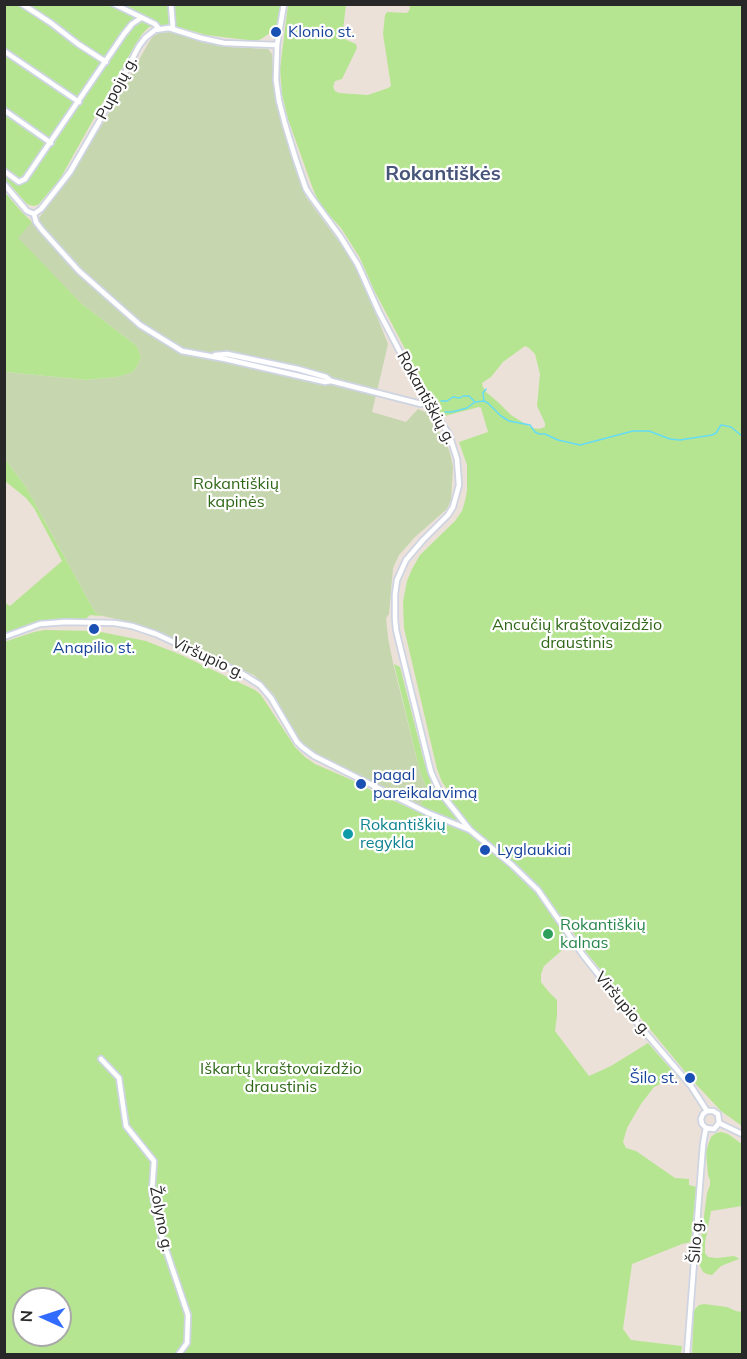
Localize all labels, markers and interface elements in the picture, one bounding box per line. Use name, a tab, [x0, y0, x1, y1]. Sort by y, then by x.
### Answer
place label: Klonio st.	[288, 22, 355, 42]
marker: Klonio st.	[269, 25, 283, 39]
street label: Pupojų g.	[92, 53, 142, 123]
district label: Rokantiškės	[385, 162, 501, 186]
street label: Rokantiškių g.	[393, 348, 459, 448]
park label: Rokantiškių kapinės	[193, 474, 279, 512]
park label: Ancučių kraštovaizdžio draustinis	[492, 615, 662, 653]
marker: Anapilio st.	[87, 622, 101, 636]
street label: Viršupio g.	[169, 633, 247, 683]
place label: Anapilio st.	[53, 638, 135, 658]
place label: pagal pareikalavimą	[373, 765, 477, 803]
marker: pagal pareikalavimą	[354, 777, 368, 791]
place label: Rokantiškių regykla	[360, 815, 446, 853]
marker: Rokantiškių regykla	[341, 827, 355, 841]
place label: Lyglaukiai	[497, 840, 571, 860]
marker: Lyglaukiai	[478, 843, 492, 857]
place label: Rokantiškių kalnas	[560, 915, 646, 953]
marker: Rokantiškių kalnas	[541, 927, 555, 941]
street label: Viršupio g.	[591, 968, 655, 1040]
park label: Iškartų kraštovaizdžio draustinis	[200, 1059, 362, 1097]
place label: Šilo st.	[630, 1068, 678, 1088]
marker: Šilo st.	[683, 1071, 697, 1085]
street label: Žolyno g.	[145, 1184, 177, 1254]
street label: Šilo g.	[685, 1218, 707, 1264]
north arrow	[12, 1287, 72, 1347]
text: N	[16, 1310, 36, 1323]

